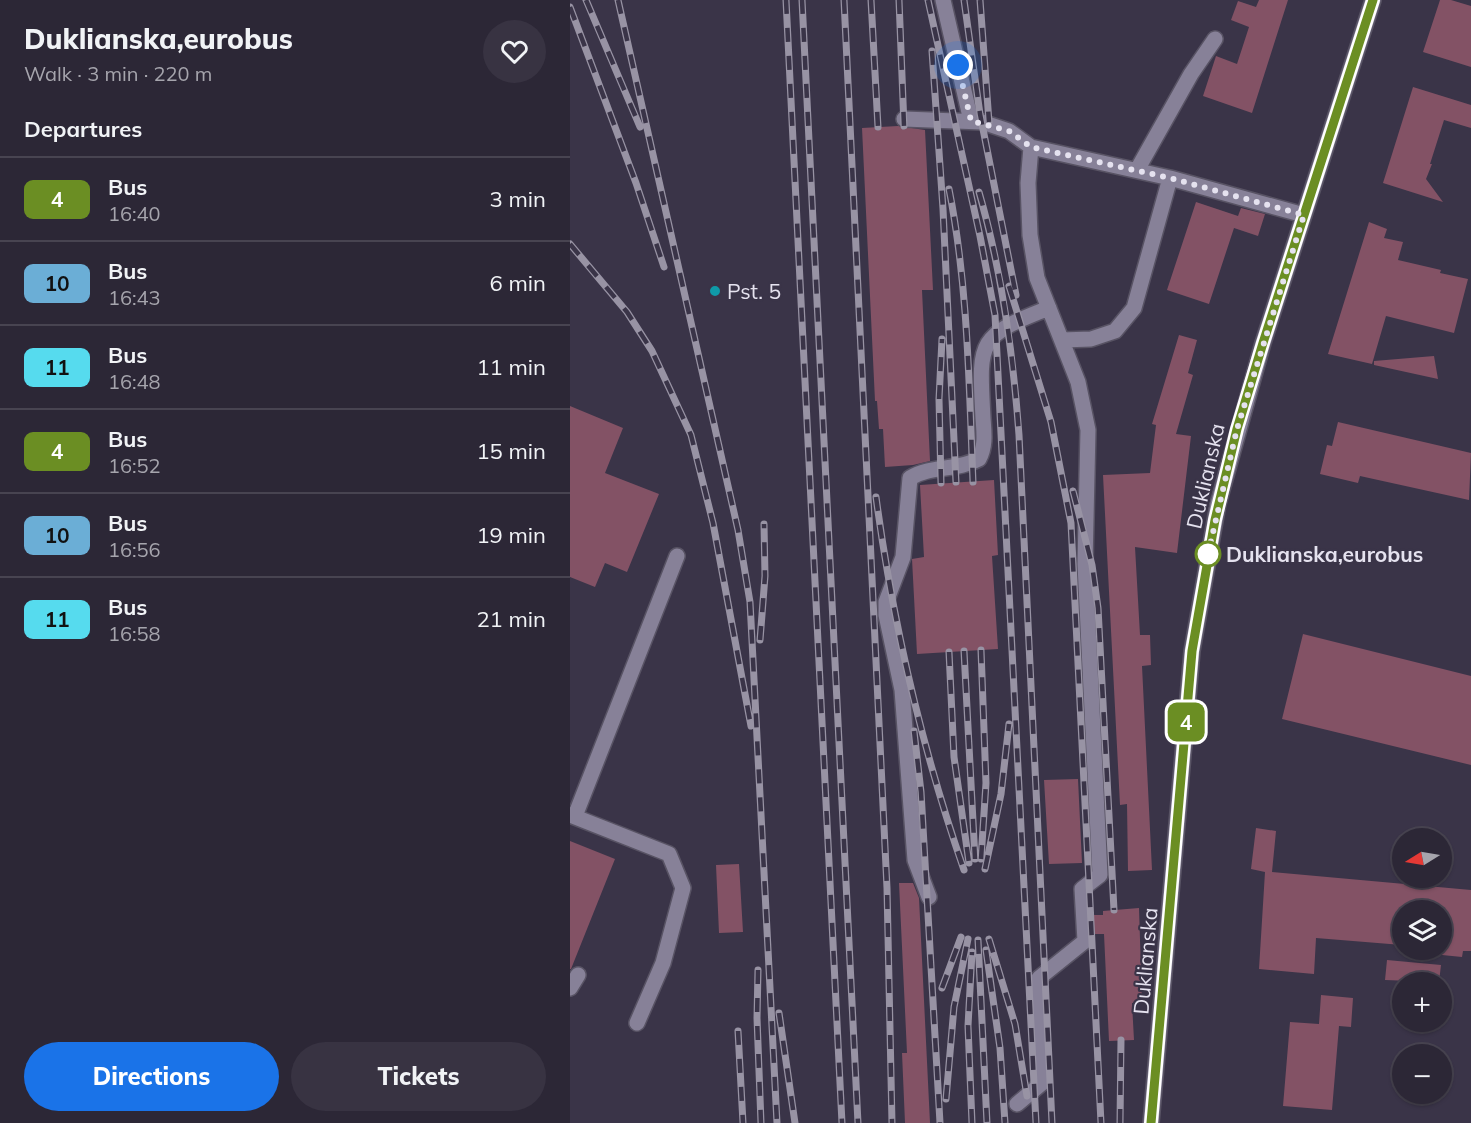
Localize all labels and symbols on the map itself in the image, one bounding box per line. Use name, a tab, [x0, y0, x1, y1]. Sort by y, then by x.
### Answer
your location	[943, 50, 973, 80]
place label: Pst. 5	[727, 278, 781, 304]
marker: Pst. 5	[708, 284, 722, 298]
street label: Duklianska	[1180, 421, 1230, 531]
marker: Duklianska,eurobus	[1195, 541, 1221, 567]
place label: Duklianska,eurobus	[1226, 541, 1423, 567]
line badge: 4	[1166, 702, 1206, 742]
north arrow	[1392, 828, 1452, 888]
street label: Duklianska	[1127, 906, 1163, 1016]

